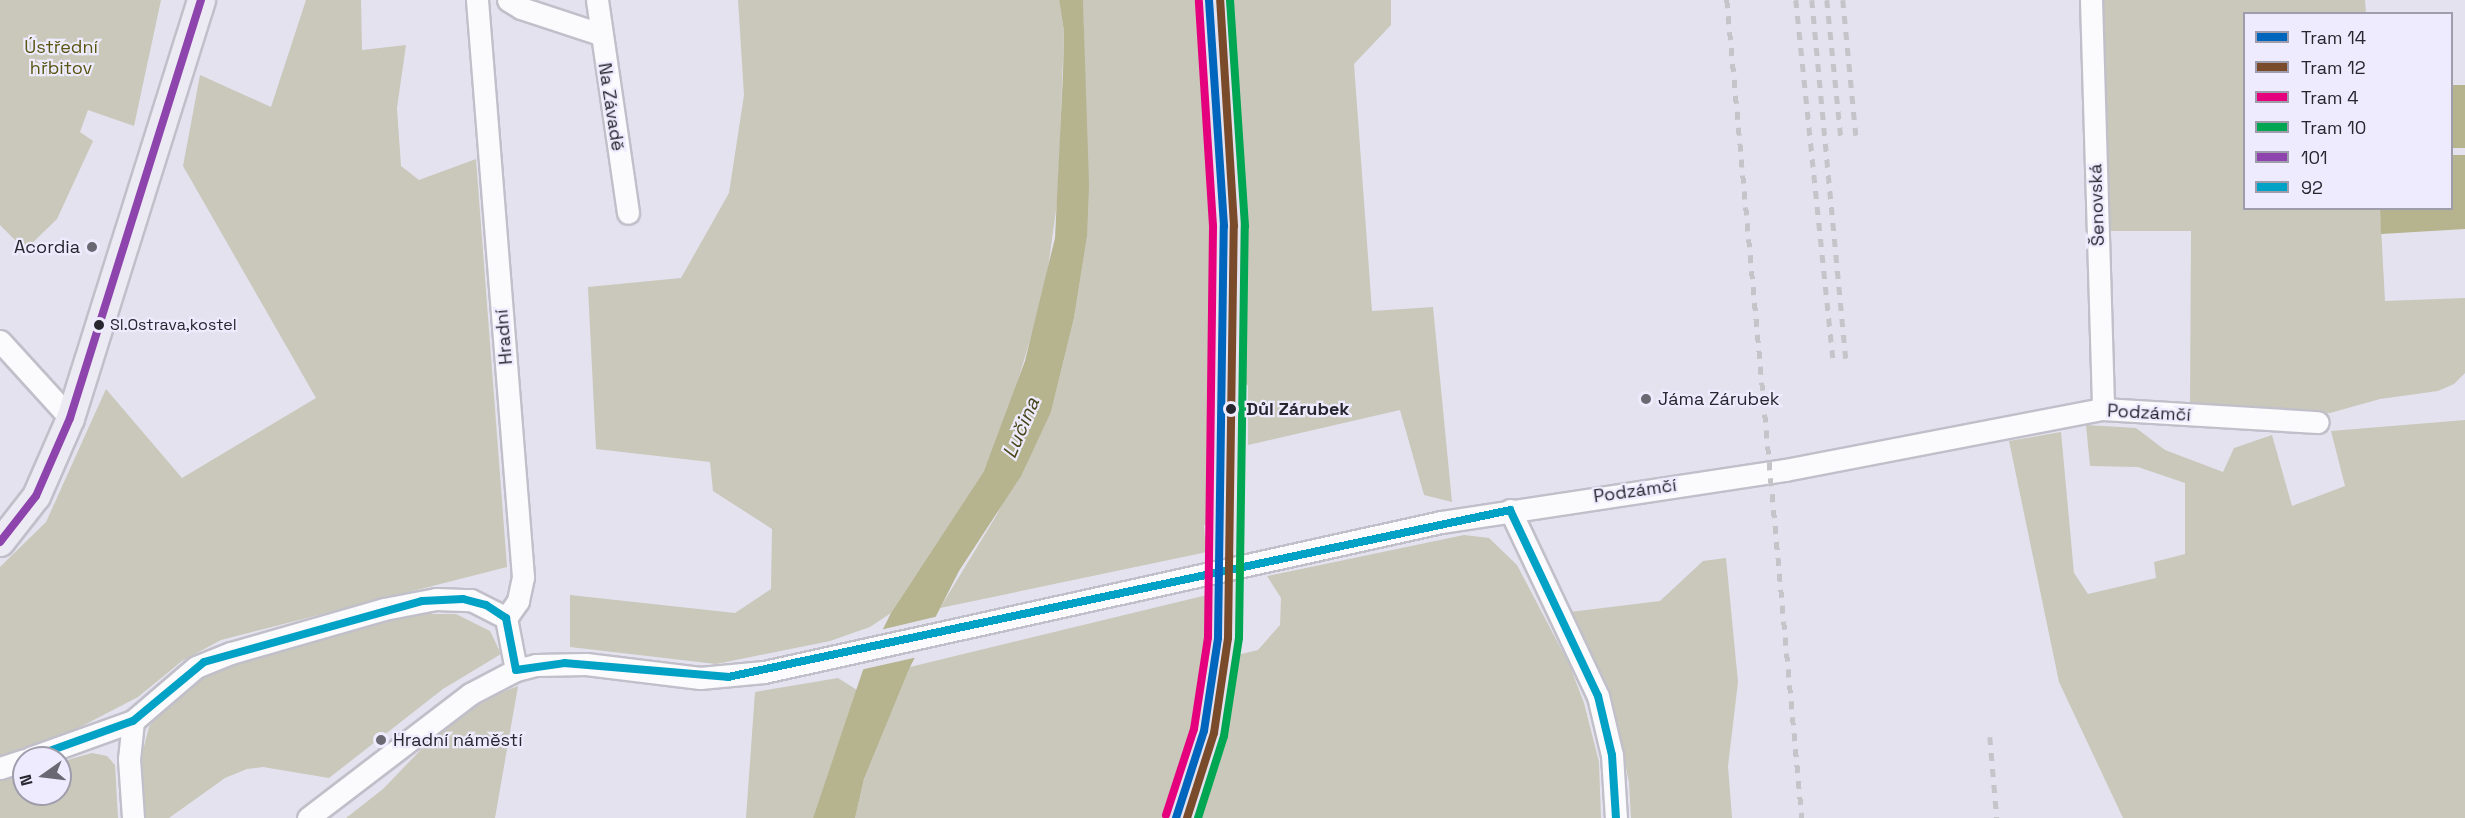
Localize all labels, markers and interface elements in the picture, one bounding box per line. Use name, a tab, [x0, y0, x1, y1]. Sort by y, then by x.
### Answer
legend	[2243, 12, 2453, 210]
text: Tram 14	[2301, 26, 2366, 49]
park label: Ústřední hřbitov	[24, 37, 98, 80]
text: Tram 12	[2301, 56, 2366, 79]
street label: Na Závadě	[593, 61, 629, 153]
text: Tram 4	[2301, 86, 2358, 109]
text: Tram 10	[2301, 116, 2366, 139]
text: 101	[2301, 146, 2328, 169]
street label: Šenovská	[2085, 164, 2109, 246]
text: 92	[2301, 176, 2323, 199]
place label: Acordia	[14, 236, 80, 258]
marker: Acordia	[85, 240, 99, 254]
street label: Hradní	[491, 308, 517, 366]
place label: Sl.Ostrava,kostel	[110, 315, 237, 335]
marker: Sl.Ostrava,kostel	[93, 319, 105, 331]
place label: Jáma Zárubek	[1658, 388, 1780, 410]
marker: Jáma Zárubek	[1639, 392, 1653, 406]
water label: Lučina	[998, 394, 1044, 462]
place label: Důl Zárubek	[1246, 398, 1349, 420]
marker: Důl Zárubek	[1221, 399, 1241, 419]
street label: Podzámčí	[2107, 400, 2191, 426]
street label: Podzámčí	[1592, 474, 1678, 508]
place label: Hradní náměstí	[393, 729, 523, 751]
marker: Hradní náměstí	[374, 733, 388, 747]
north arrow	[12, 746, 72, 806]
text: N	[15, 772, 37, 788]

